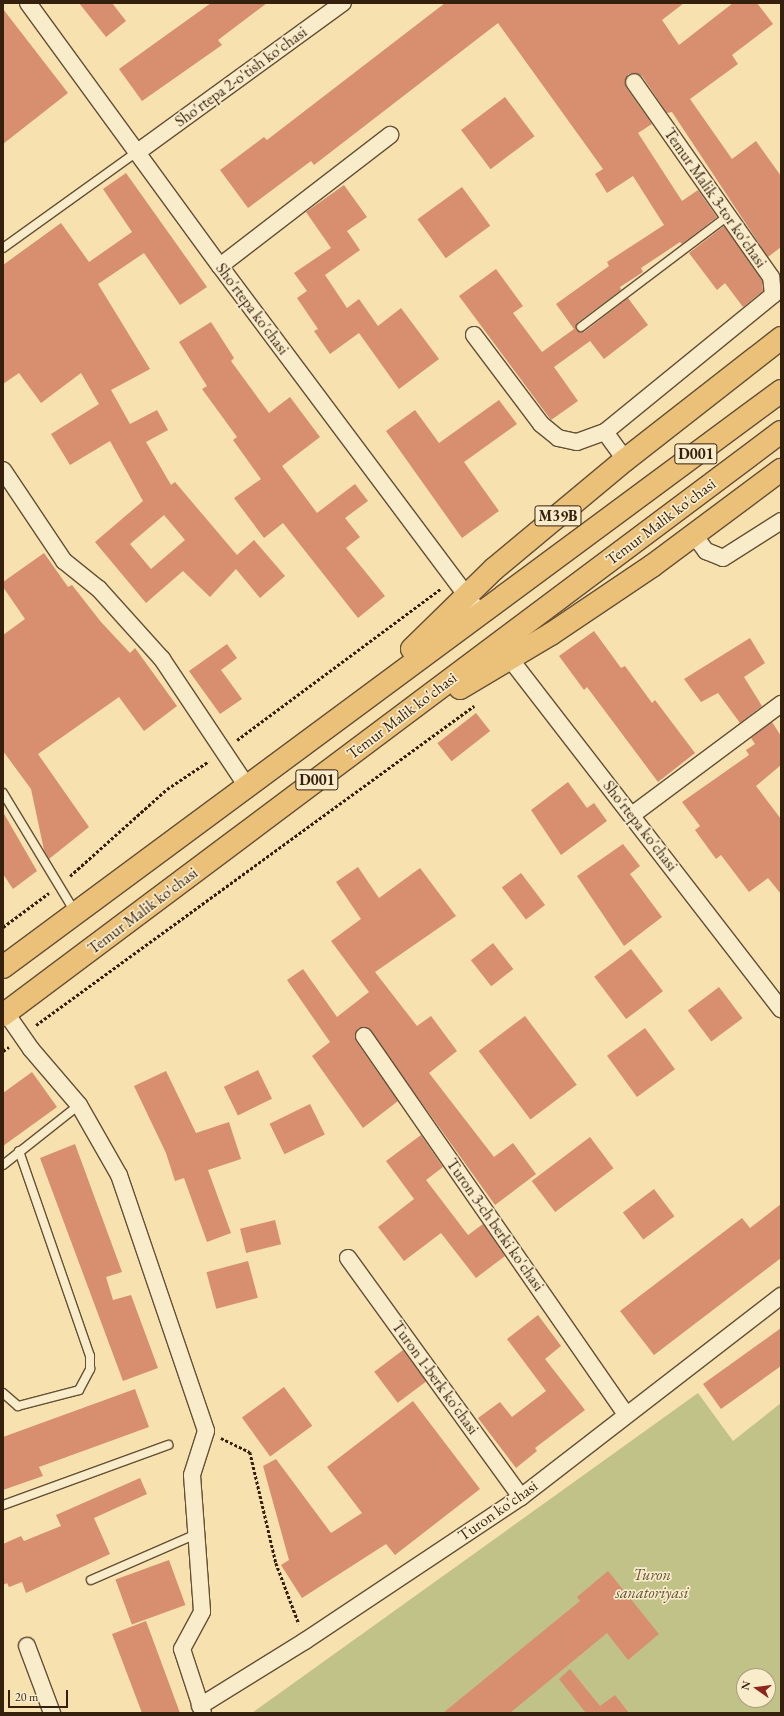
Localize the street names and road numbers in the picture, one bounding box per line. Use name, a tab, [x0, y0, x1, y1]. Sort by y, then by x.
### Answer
street label: Sho'rtepa 2-o'tish ko'chasi	[171, 23, 311, 131]
street label: Temur Malik 3-tor ko'chasi	[660, 124, 770, 272]
street label: Sho'rtepa ko'chasi	[211, 259, 293, 359]
road number: D001	[674, 441, 718, 467]
street label: Temur Malik ko'chasi	[602, 474, 720, 570]
road number: M39B	[534, 503, 582, 529]
street label: Temur Malik ko'chasi	[343, 668, 461, 764]
road number: D001	[295, 767, 339, 793]
street label: Sho'rtepa ko'chasi	[599, 777, 681, 875]
street label: Temur Malik ko'chasi	[84, 863, 202, 959]
street label: Turon 3-ch berki ko'chasi	[442, 1155, 548, 1295]
street label: Turon 1-berk ko'chasi	[387, 1318, 483, 1438]
street label: Turon ko'chasi	[454, 1476, 542, 1546]

